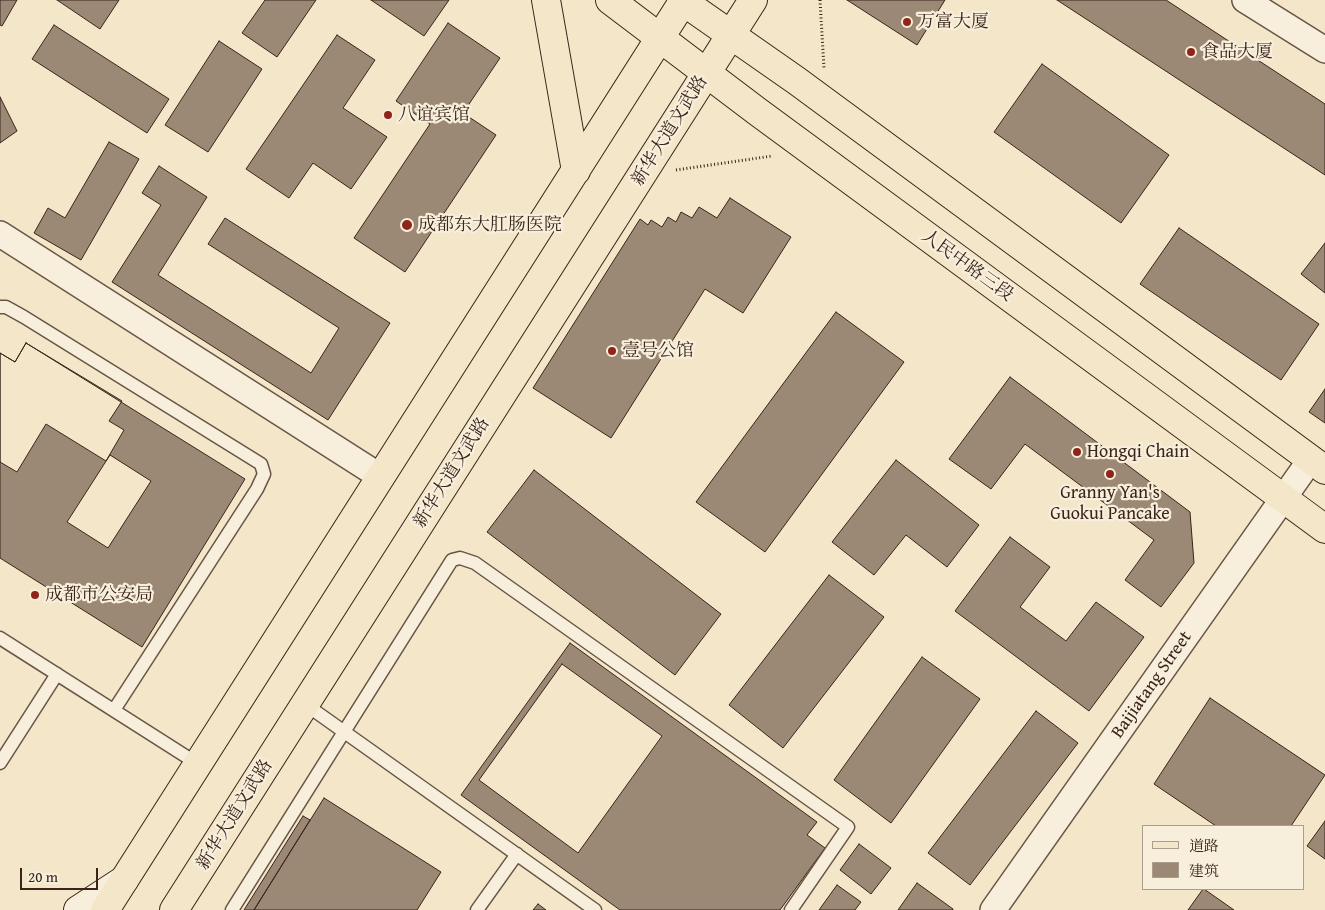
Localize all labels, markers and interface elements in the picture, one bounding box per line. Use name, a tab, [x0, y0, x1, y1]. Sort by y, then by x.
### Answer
place label: 万富大厦	[917, 11, 989, 33]
marker: 万富大厦	[901, 16, 913, 28]
place label: 食品大厦	[1201, 41, 1273, 63]
marker: 食品大厦	[1185, 46, 1197, 58]
street label: 新华大道文武路	[627, 72, 713, 190]
place label: 八谊宾馆	[398, 104, 470, 126]
marker: 八谊宾馆	[382, 109, 394, 121]
place label: 成都东大肛肠医院	[418, 214, 562, 236]
marker: 成都东大肛肠医院	[400, 218, 414, 232]
street label: 人民中路三段	[917, 226, 1017, 306]
place label: 壹号公馆	[622, 340, 694, 362]
marker: 壹号公馆	[606, 345, 618, 357]
street label: 新华大道文武路	[409, 414, 495, 532]
place label: Hongqi Chain	[1087, 441, 1189, 463]
marker: Hongqi Chain	[1071, 446, 1083, 458]
marker: Granny Yan's Guokui Pancake	[1104, 468, 1116, 480]
place label: Granny Yan's Guokui Pancake	[1050, 482, 1170, 524]
place label: 成都市公安局	[45, 584, 153, 606]
marker: 成都市公安局	[29, 589, 41, 601]
street label: Baijiatang Street	[1107, 627, 1197, 743]
street label: 新华大道文武路	[192, 756, 278, 874]
legend	[1142, 825, 1305, 890]
text: 道路	[1189, 835, 1219, 856]
scale bar	[22, 858, 100, 890]
text: 建筑	[1189, 860, 1219, 881]
text: 20 m	[28, 866, 58, 887]

